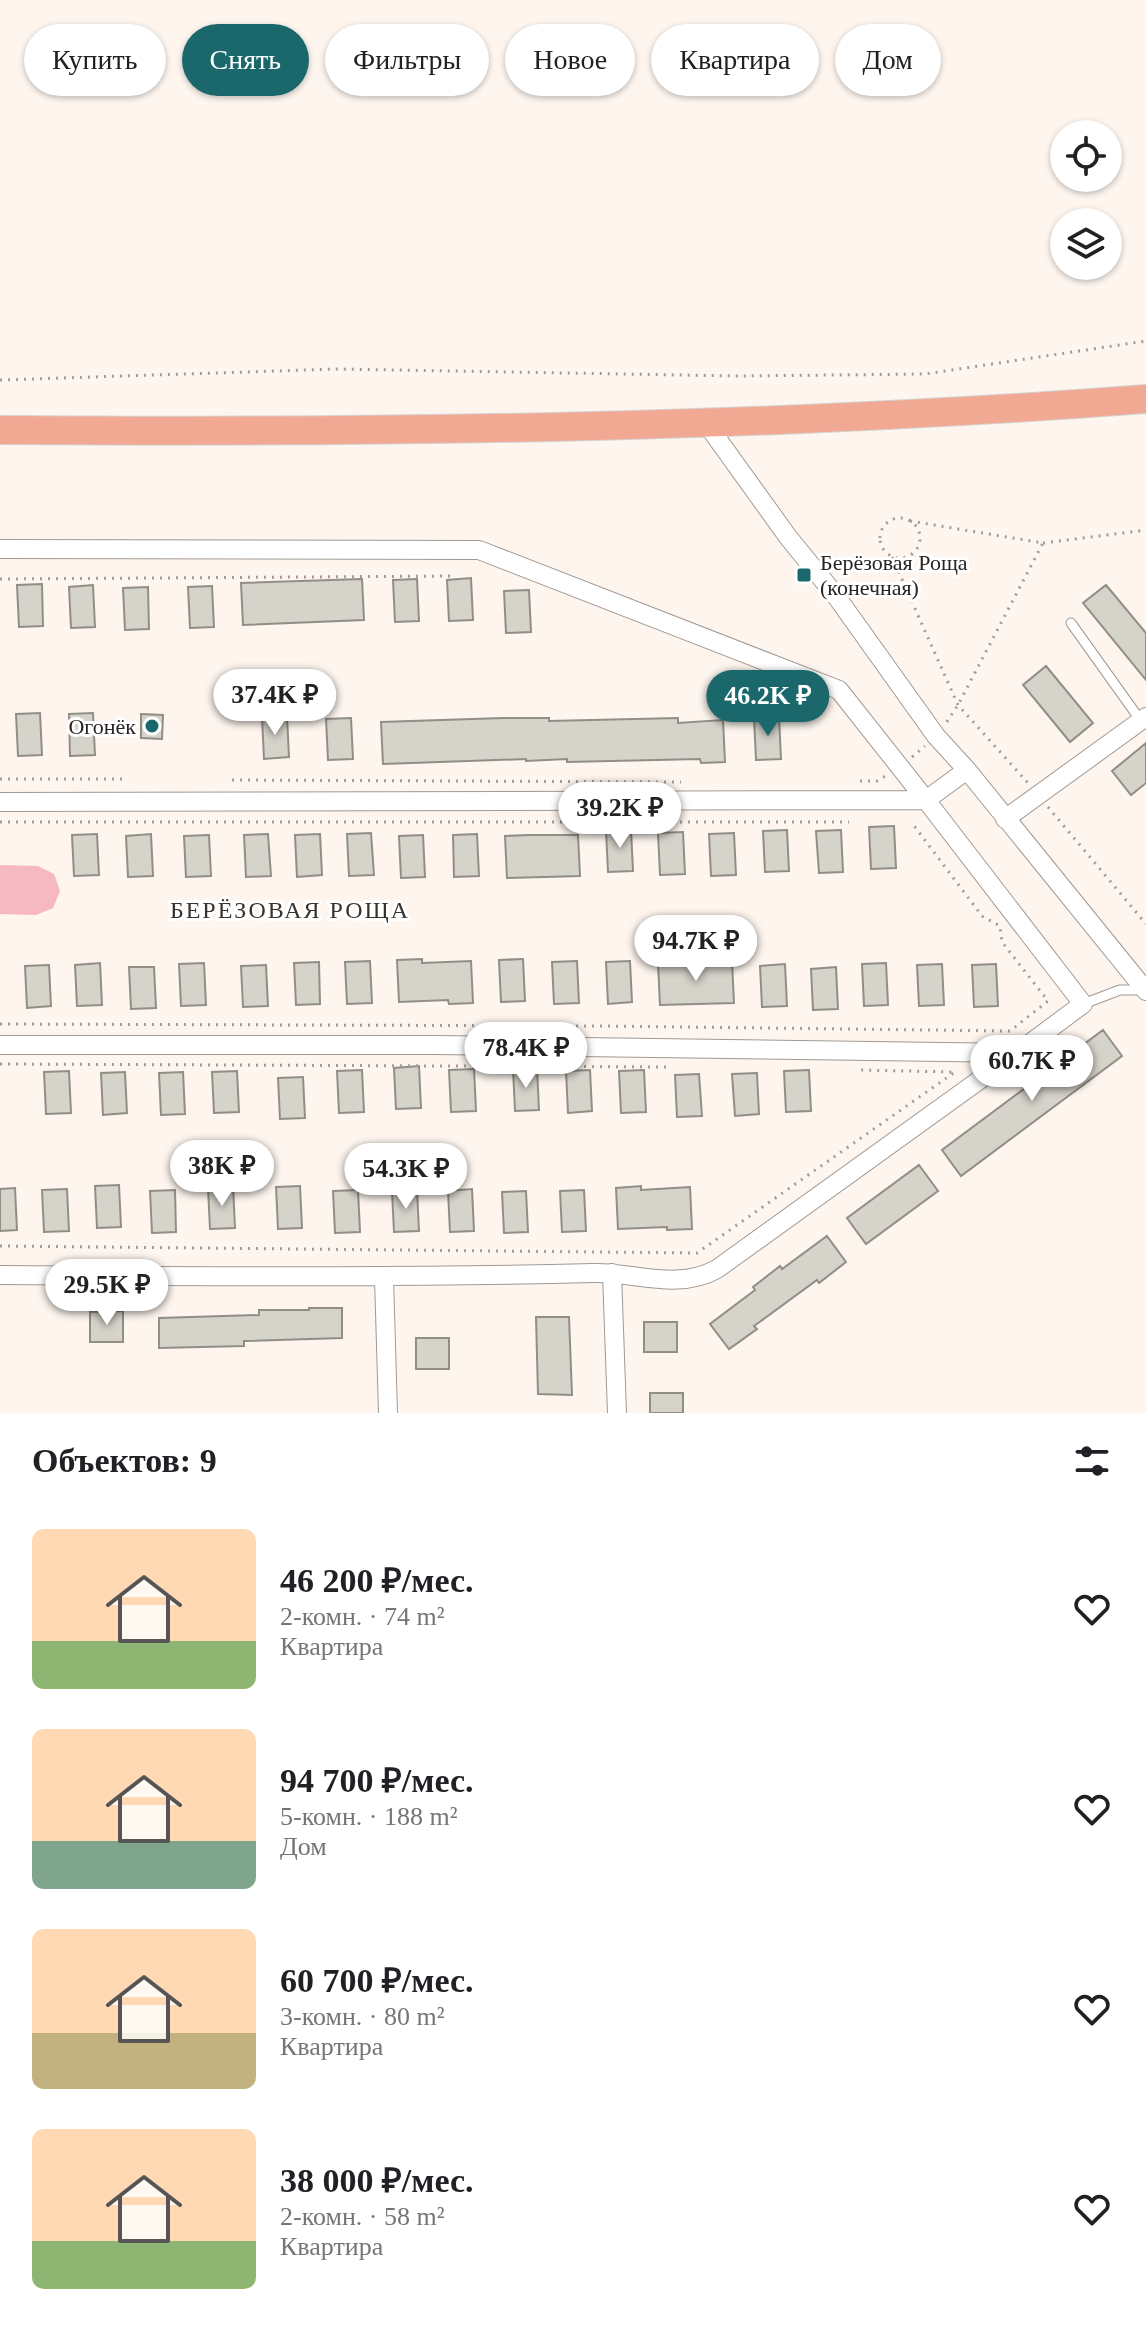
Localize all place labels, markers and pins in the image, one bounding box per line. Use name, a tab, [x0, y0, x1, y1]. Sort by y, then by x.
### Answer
place label: Берёзовая Роща (конечная)	[820, 550, 968, 600]
marker: Берёзовая Роща (конечная)	[795, 566, 813, 584]
pin: 37.4K ₽	[201, 669, 349, 737]
pin: 46.2K ₽	[694, 670, 842, 738]
place label: Огонёк	[68, 714, 136, 739]
marker: Огонёк	[143, 717, 161, 735]
pin: 39.2K ₽	[546, 782, 694, 850]
pin: 94.7K ₽	[622, 915, 770, 983]
pin: 78.4K ₽	[452, 1022, 600, 1090]
pin: 60.7K ₽	[958, 1035, 1106, 1103]
pin: 38K ₽	[166, 1140, 278, 1208]
pin: 54.3K ₽	[332, 1143, 480, 1211]
pin: 29.5K ₽	[33, 1259, 181, 1327]

